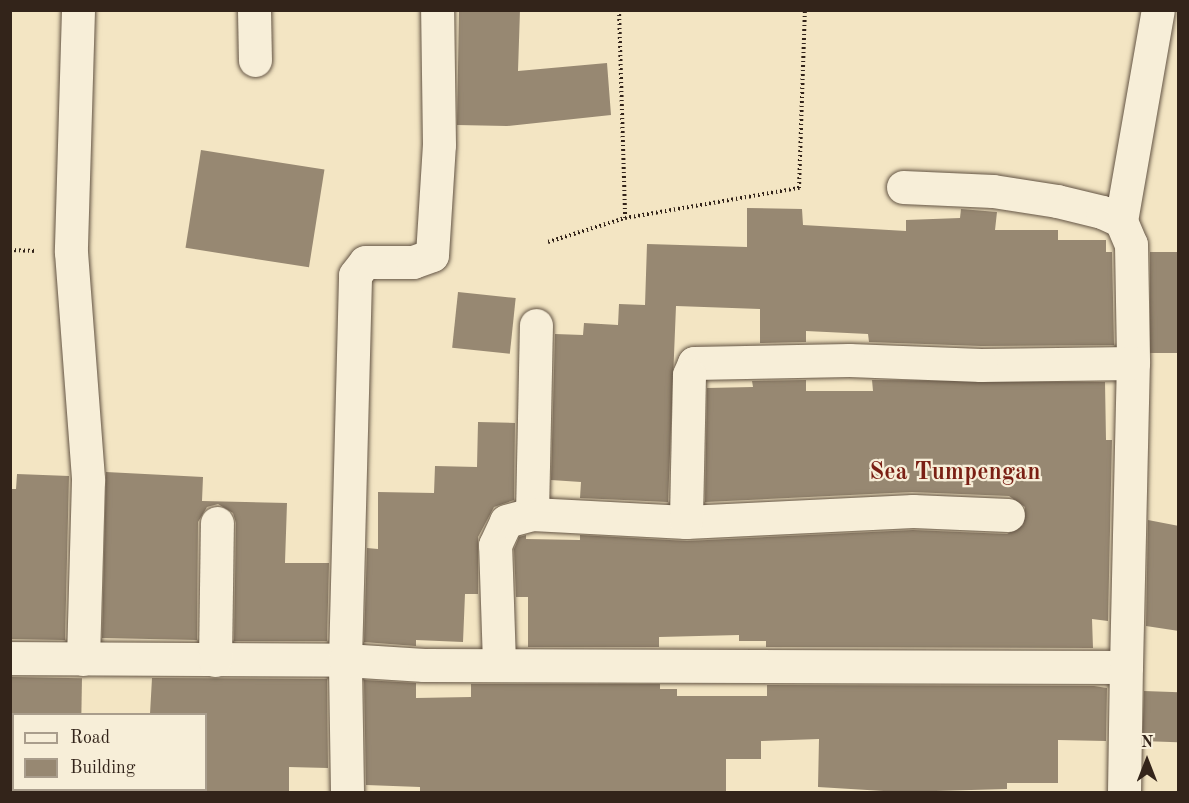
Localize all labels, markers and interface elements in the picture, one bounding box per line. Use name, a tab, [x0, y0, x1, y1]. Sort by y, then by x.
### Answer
district label: Sea Tumpengan	[869, 460, 1041, 488]
legend	[12, 713, 207, 791]
text: Road	[70, 729, 110, 747]
north arrow	[1117, 731, 1177, 791]
text: N	[1141, 735, 1153, 751]
text: Building	[70, 759, 135, 777]

